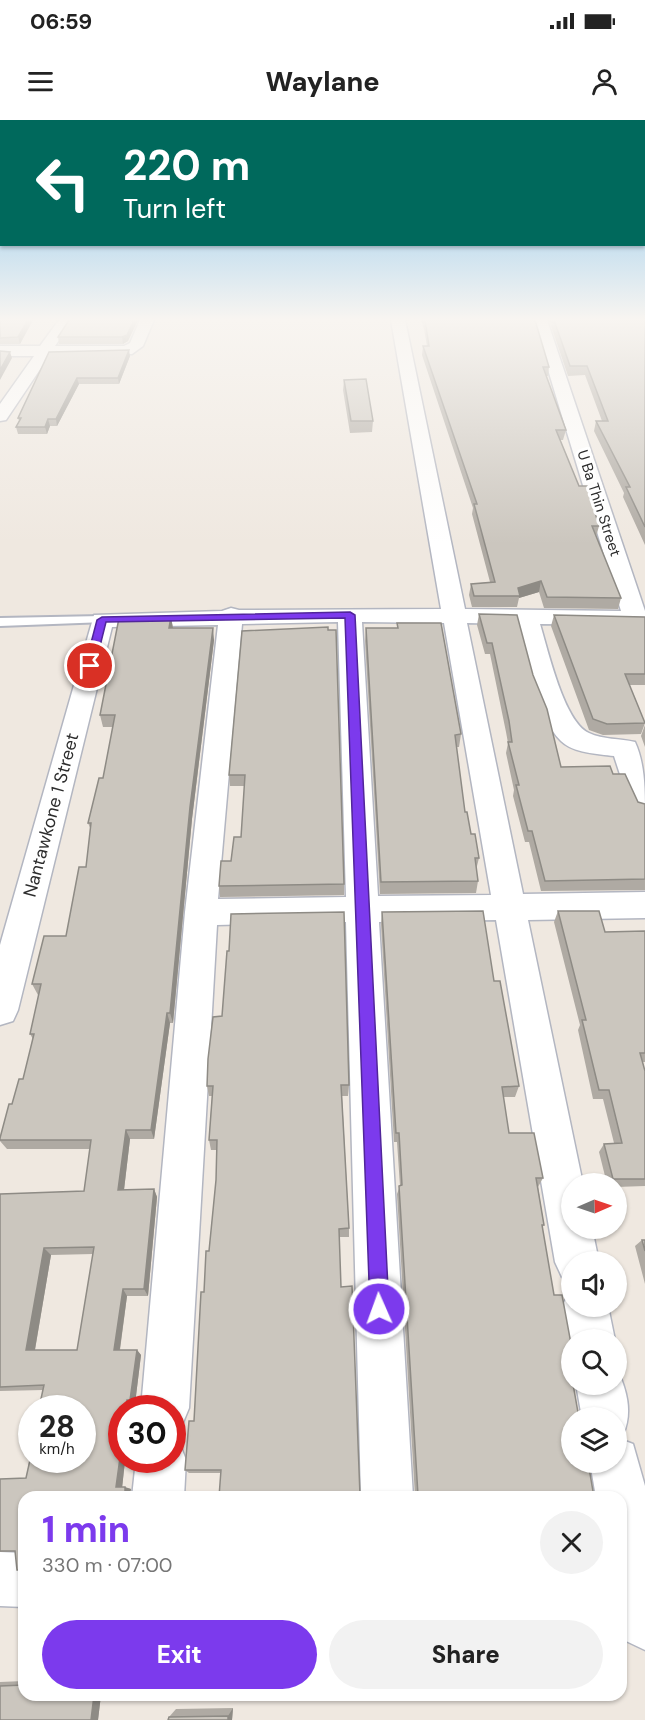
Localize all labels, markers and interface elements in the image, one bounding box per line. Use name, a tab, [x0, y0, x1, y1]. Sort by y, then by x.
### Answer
text: 06:59	[30, 7, 92, 36]
text: Waylane	[265, 64, 380, 99]
icon: menu	[24, 65, 57, 98]
icon: person	[588, 65, 621, 98]
text: 220 m	[123, 138, 250, 193]
icon: left	[24, 144, 102, 222]
text: Turn left	[123, 191, 226, 226]
street label: U Ba Thin Street	[572, 447, 626, 559]
pin	[64, 640, 115, 691]
icon: arrive	[73, 649, 106, 682]
street label: Nantawkone 1 Street	[18, 730, 84, 900]
north arrow	[561, 1173, 627, 1239]
map controls	[561, 1173, 627, 1473]
button: sound	[561, 1251, 627, 1317]
position arrow	[347, 1277, 411, 1341]
button: search	[561, 1329, 627, 1395]
speed limit sign: 30	[108, 1395, 186, 1473]
text: 28	[39, 1407, 75, 1446]
button: layers	[561, 1407, 627, 1473]
text: km/h	[39, 1439, 75, 1459]
text: 1 min	[42, 1506, 130, 1553]
button: close	[540, 1511, 603, 1574]
text: 330 m · 07:00	[42, 1552, 173, 1578]
button: Exit	[42, 1620, 317, 1689]
button: Share	[329, 1620, 603, 1689]

